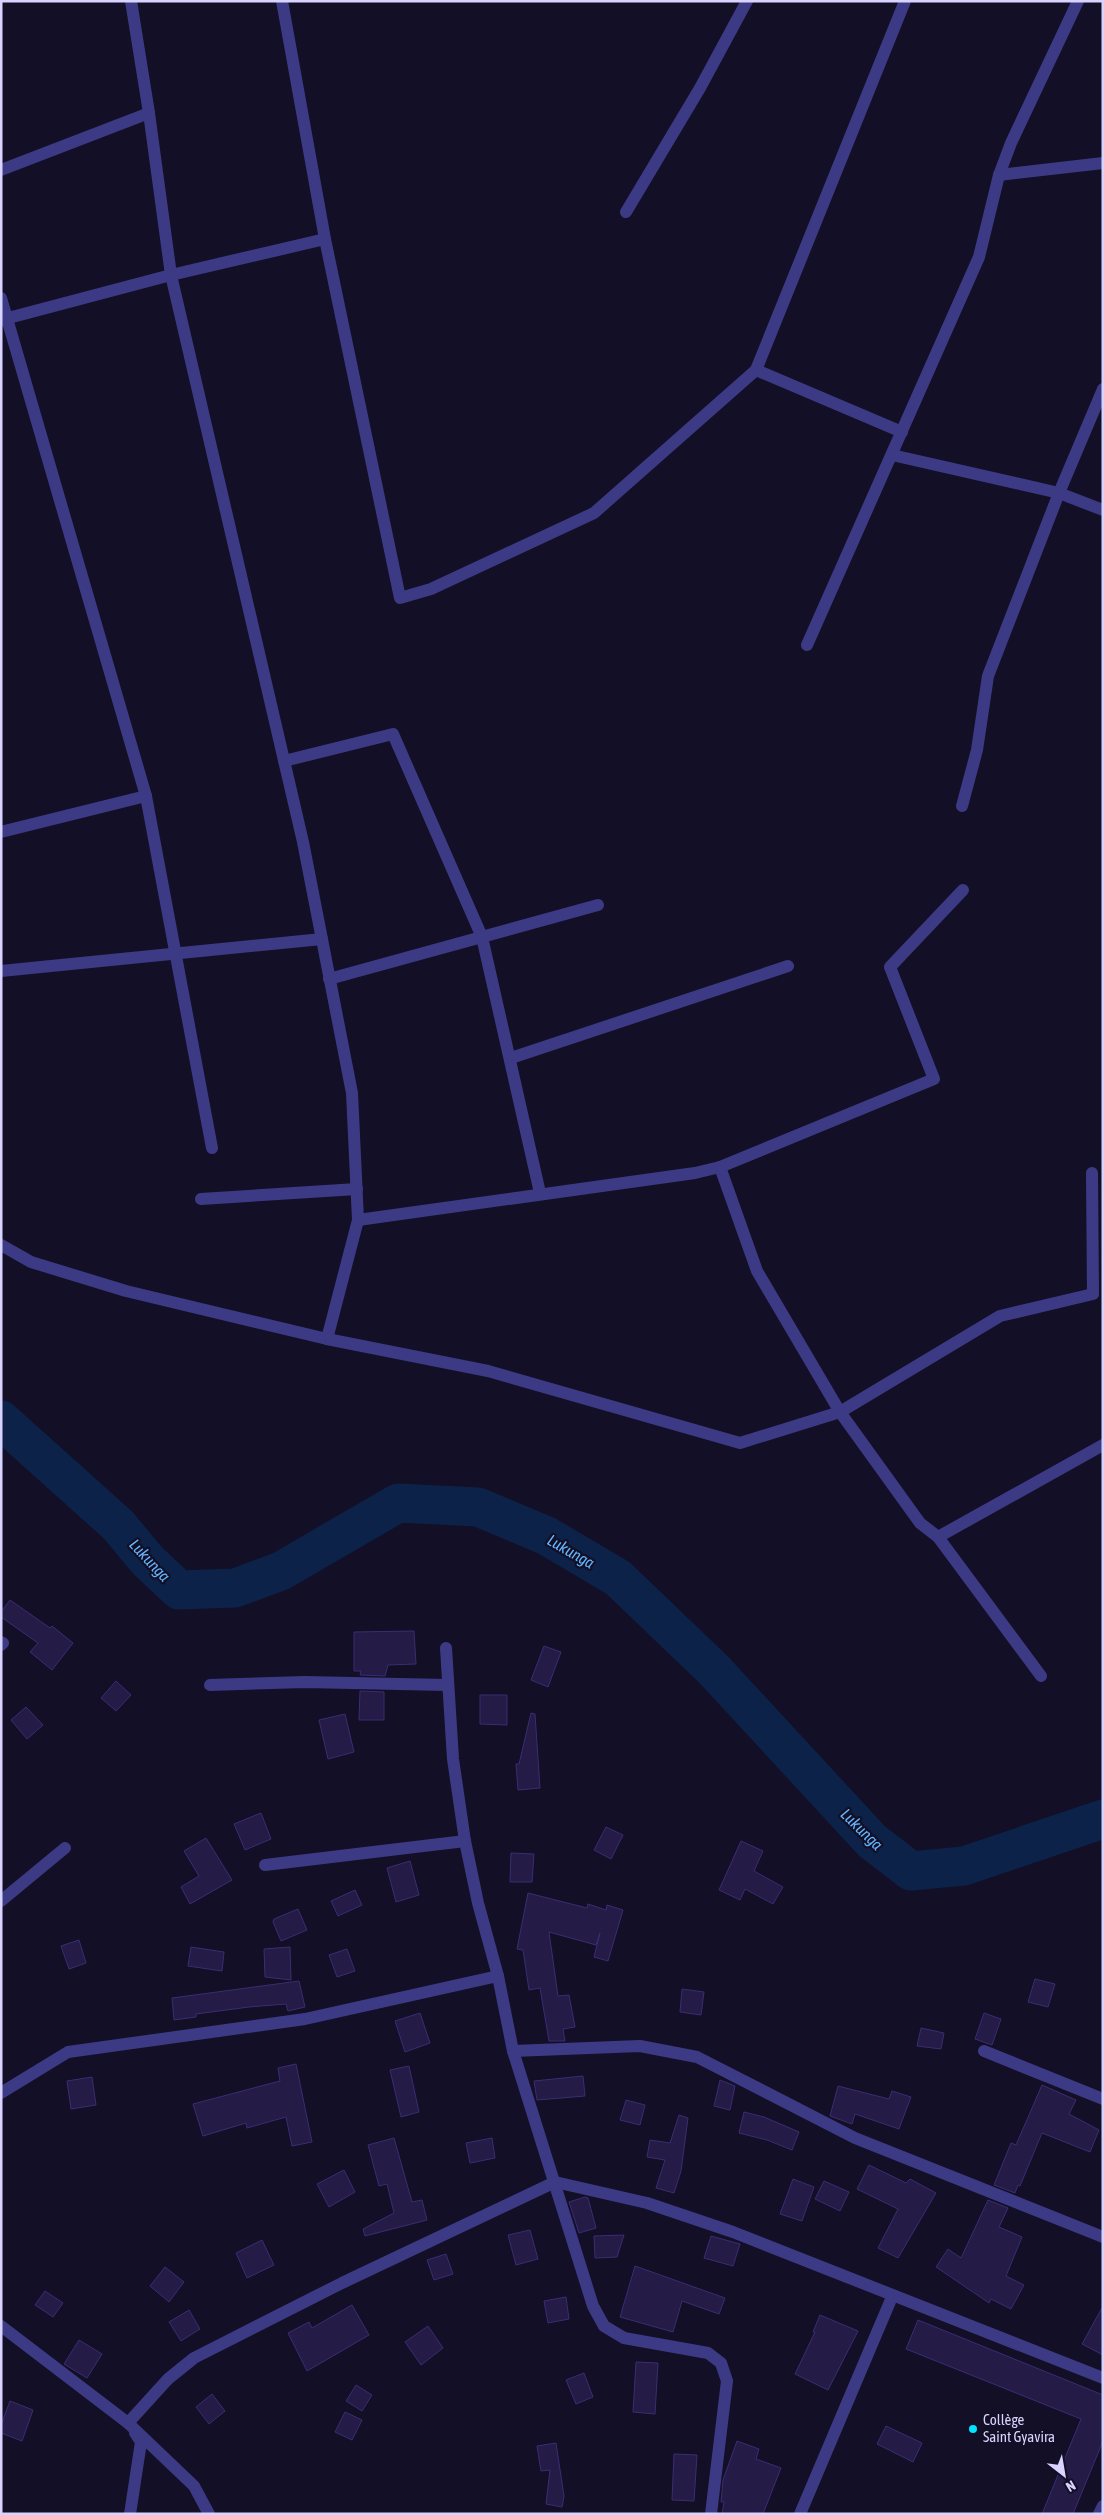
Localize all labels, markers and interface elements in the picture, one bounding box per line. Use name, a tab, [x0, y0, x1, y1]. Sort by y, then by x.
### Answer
water label: Lukunga	[544, 1530, 598, 1573]
water label: Lukunga	[125, 1535, 174, 1586]
water label: Lukunga	[837, 1805, 887, 1854]
place label: Collège Saint Gyavira	[983, 2411, 1055, 2445]
marker: Collège Saint Gyavira	[967, 2423, 979, 2435]
north arrow	[1039, 2450, 1089, 2500]
text: N	[1063, 2477, 1078, 2495]

